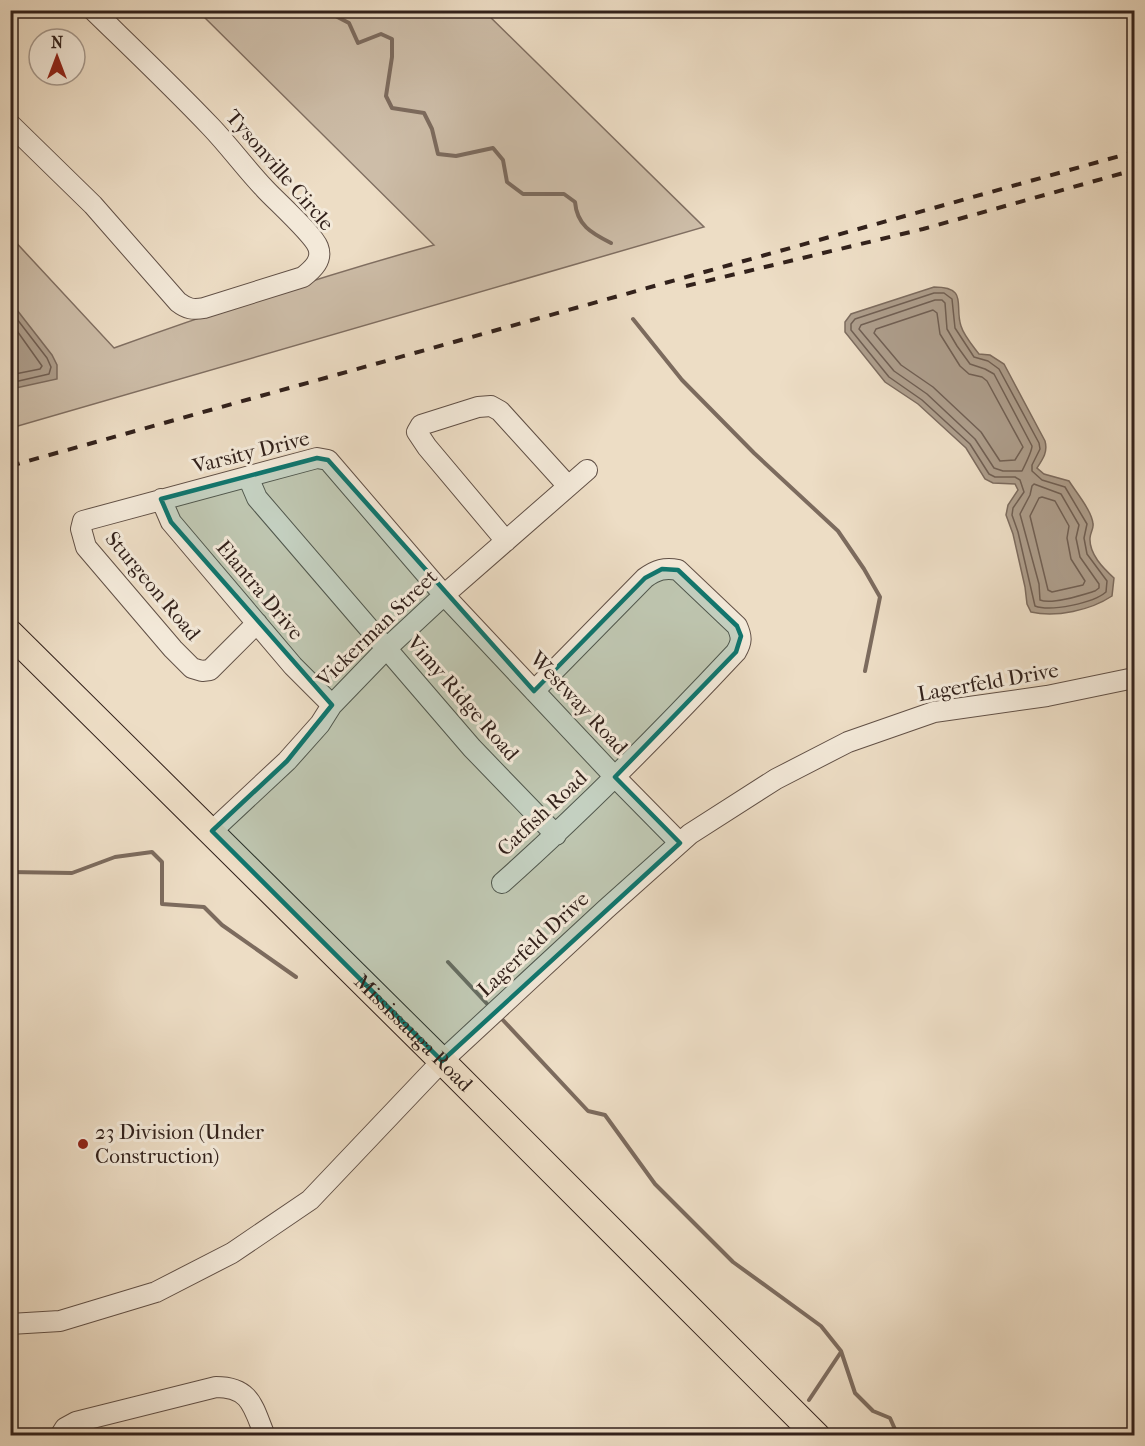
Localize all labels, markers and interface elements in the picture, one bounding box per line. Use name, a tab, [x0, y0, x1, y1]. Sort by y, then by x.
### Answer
north arrow	[27, 27, 87, 87]
text: N	[51, 33, 64, 52]
street label: Tysonville Circle	[221, 105, 339, 235]
street label: Varsity Drive	[189, 426, 312, 478]
street label: Sturgeon Road	[101, 527, 206, 646]
street label: Elantra Drive	[211, 535, 309, 645]
street label: Vickerman Street	[311, 564, 443, 692]
street label: Vimy Ridge Road	[401, 630, 524, 766]
street label: Westway Road	[524, 646, 633, 760]
street label: Lagerfeld Drive	[916, 658, 1060, 706]
street label: Catfish Road	[492, 765, 592, 861]
street label: Lagerfeld Drive	[473, 887, 593, 1001]
street label: Mississauga Road	[349, 969, 478, 1097]
place label: 23 Division (Under Construction)	[95, 1120, 264, 1168]
marker: 23 Division (Under Construction)	[76, 1137, 90, 1151]

